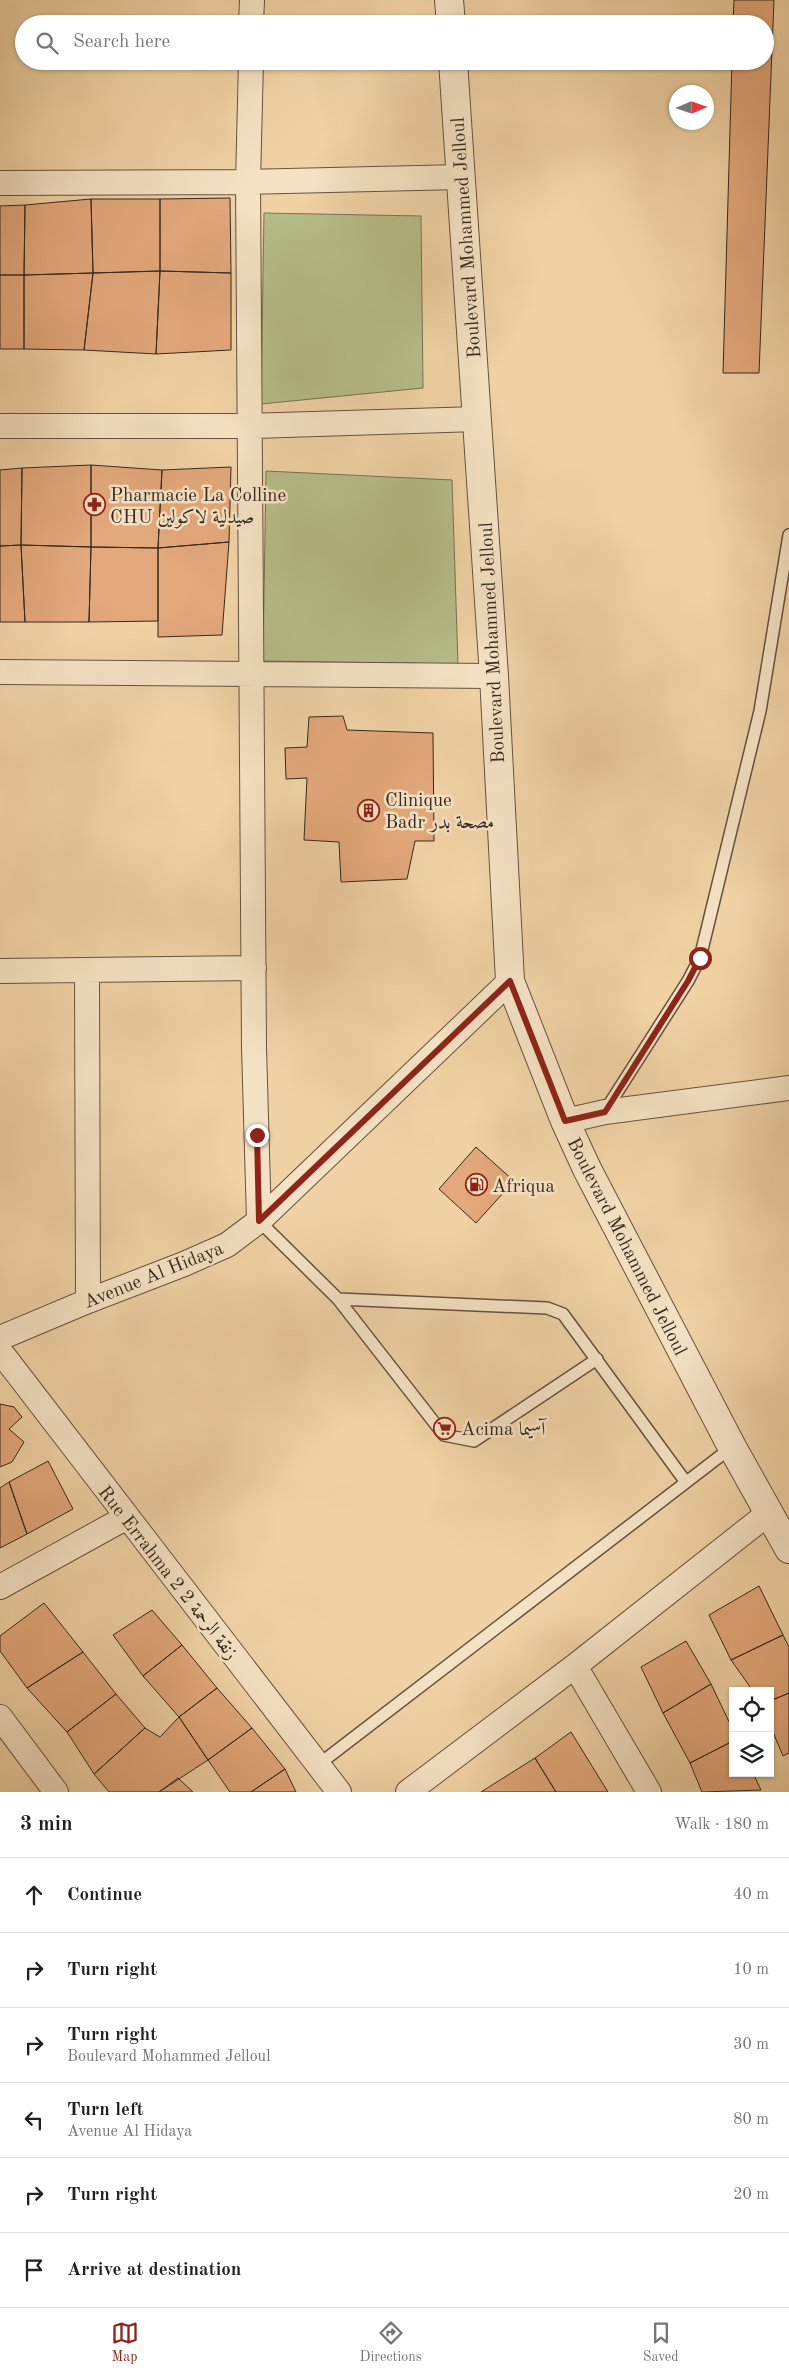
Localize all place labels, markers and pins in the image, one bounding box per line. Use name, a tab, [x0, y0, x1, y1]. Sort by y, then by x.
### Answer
place label: Pharmacie La Colline CHU صيدلية لاكولين	[110, 487, 286, 529]
pharmacy icon: Pharmacie La Colline CHU صيدلية لاكولين	[82, 493, 106, 517]
place label: Clinique Badr مصحة بدر	[385, 792, 494, 833]
building icon: Clinique Badr مصحة بدر	[357, 798, 381, 822]
fuel station icon: Afriqua	[464, 1173, 488, 1197]
place label: Afriqua	[492, 1178, 555, 1197]
supermarket icon: Acima آسيما	[433, 1416, 457, 1440]
place label: Acima آسيما	[461, 1418, 547, 1440]

